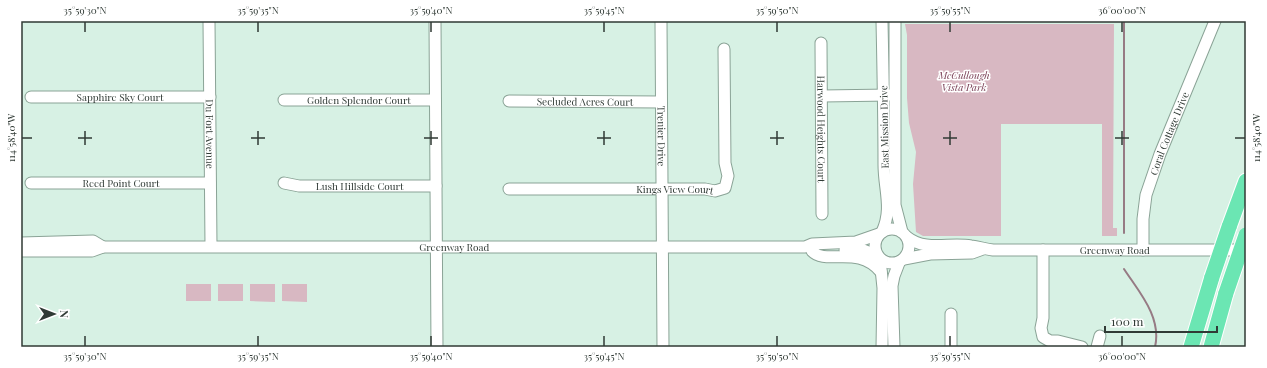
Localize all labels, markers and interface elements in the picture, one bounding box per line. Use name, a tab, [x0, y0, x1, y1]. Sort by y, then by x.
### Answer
text: 35°59'30"N	[63, 3, 107, 17]
text: 35°59'35"N	[237, 3, 279, 17]
text: 35°59'40"N	[410, 3, 452, 17]
text: 35°59'45"N	[583, 3, 625, 17]
text: 35°59'50"N	[756, 3, 798, 17]
text: 35°59'55"N	[929, 3, 971, 17]
text: 36°00'00"N	[1098, 3, 1146, 17]
park label: McCullough Vista Park	[937, 68, 990, 94]
street label: Harwood Heights Court	[814, 75, 829, 183]
street label: East Mission Drive	[876, 85, 892, 169]
street label: Sapphire Sky Court	[76, 90, 164, 104]
street label: Coral Cottage Drive	[1146, 90, 1192, 177]
street label: Golden Splendor Court	[307, 93, 411, 107]
street label: Secluded Acres Court	[537, 94, 634, 109]
street label: Du Fort Avenue	[203, 99, 217, 169]
street label: Trenier Drive	[655, 106, 669, 166]
text: 114°58'40"W	[4, 113, 18, 162]
text: 114°58'40"W	[1249, 113, 1263, 162]
street label: Reed Point Court	[82, 176, 160, 190]
street label: Lush Hillside Court	[316, 179, 404, 193]
street label: Kings View Court	[636, 182, 715, 198]
street label: Greenway Road	[419, 240, 489, 254]
street label: Greenway Road	[1080, 243, 1150, 257]
north arrow	[34, 294, 74, 334]
scale bar	[1105, 308, 1217, 334]
text: N	[57, 310, 72, 318]
text: 100 m	[1111, 313, 1144, 329]
text: 35°59'30"N	[63, 349, 107, 363]
text: 35°59'35"N	[237, 349, 279, 363]
text: 35°59'40"N	[410, 349, 452, 363]
text: 35°59'45"N	[583, 349, 625, 363]
text: 35°59'50"N	[756, 349, 798, 363]
text: 35°59'55"N	[929, 349, 971, 363]
text: 36°00'00"N	[1098, 349, 1146, 363]

